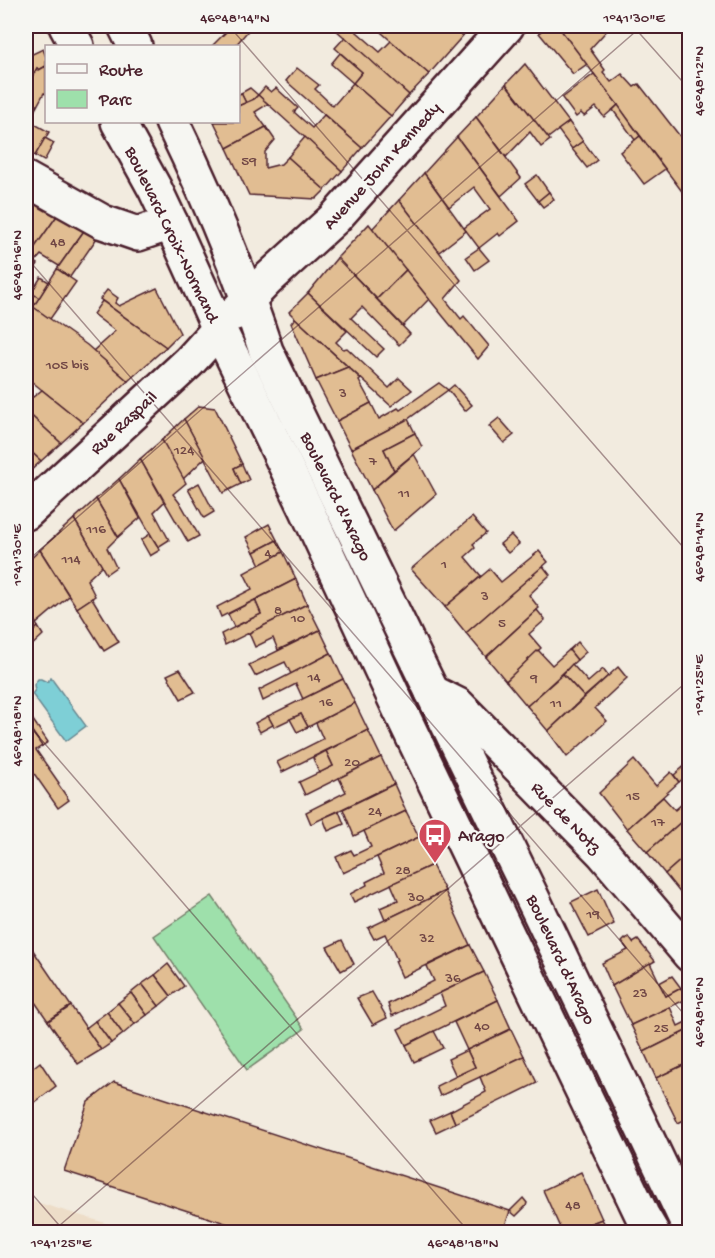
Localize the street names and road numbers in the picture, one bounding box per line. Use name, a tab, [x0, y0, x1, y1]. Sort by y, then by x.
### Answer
street label: Avenue John Kennedy	[320, 98, 446, 235]
street label: Boulevard Croix-Normand	[119, 143, 223, 328]
street label: Rue Raspail	[87, 387, 163, 460]
street label: Boulevard d'Arago	[294, 428, 375, 565]
street label: Rue de Notz	[526, 778, 605, 860]
street label: Boulevard d'Arago	[520, 891, 599, 1028]

